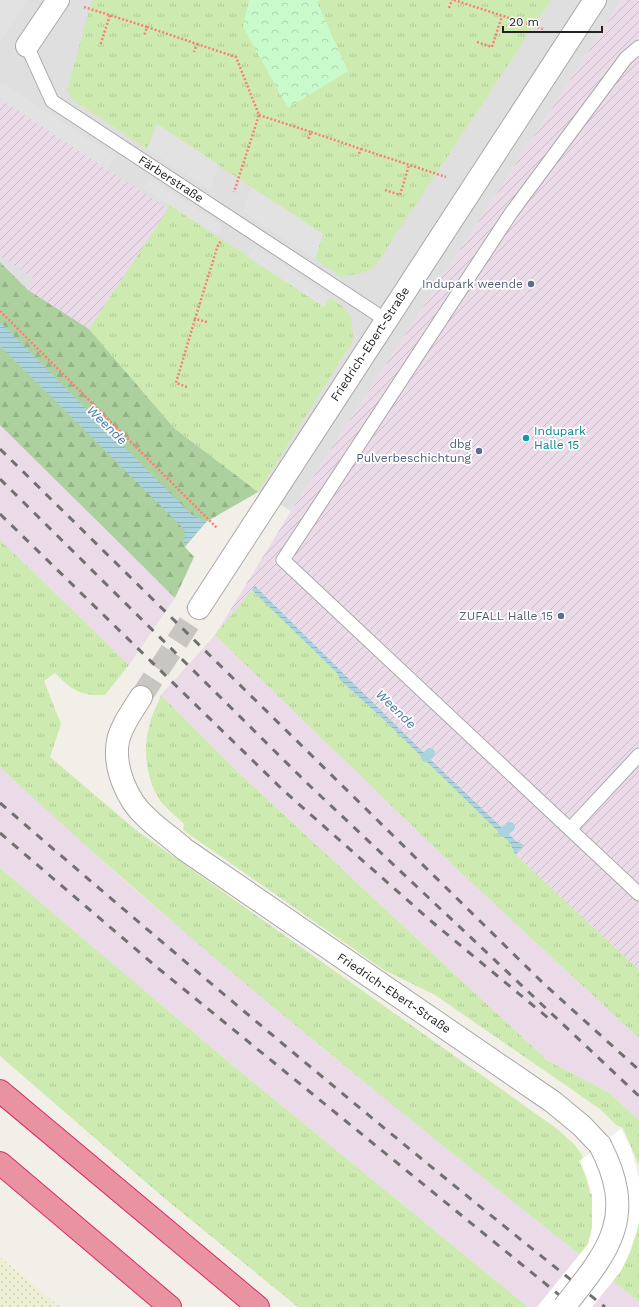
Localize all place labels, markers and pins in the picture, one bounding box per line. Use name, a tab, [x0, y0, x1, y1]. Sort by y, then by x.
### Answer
place label: Indupark weende	[422, 277, 523, 291]
marker: Indupark weende	[526, 279, 536, 289]
place label: Indupark Halle 15	[534, 424, 586, 452]
marker: Indupark Halle 15	[521, 433, 531, 443]
place label: dbg Pulverbeschichtung	[356, 437, 472, 465]
marker: dbg Pulverbeschichtung	[474, 446, 484, 456]
place label: ZUFALL Halle 15	[459, 609, 553, 623]
marker: ZUFALL Halle 15	[556, 611, 566, 621]

